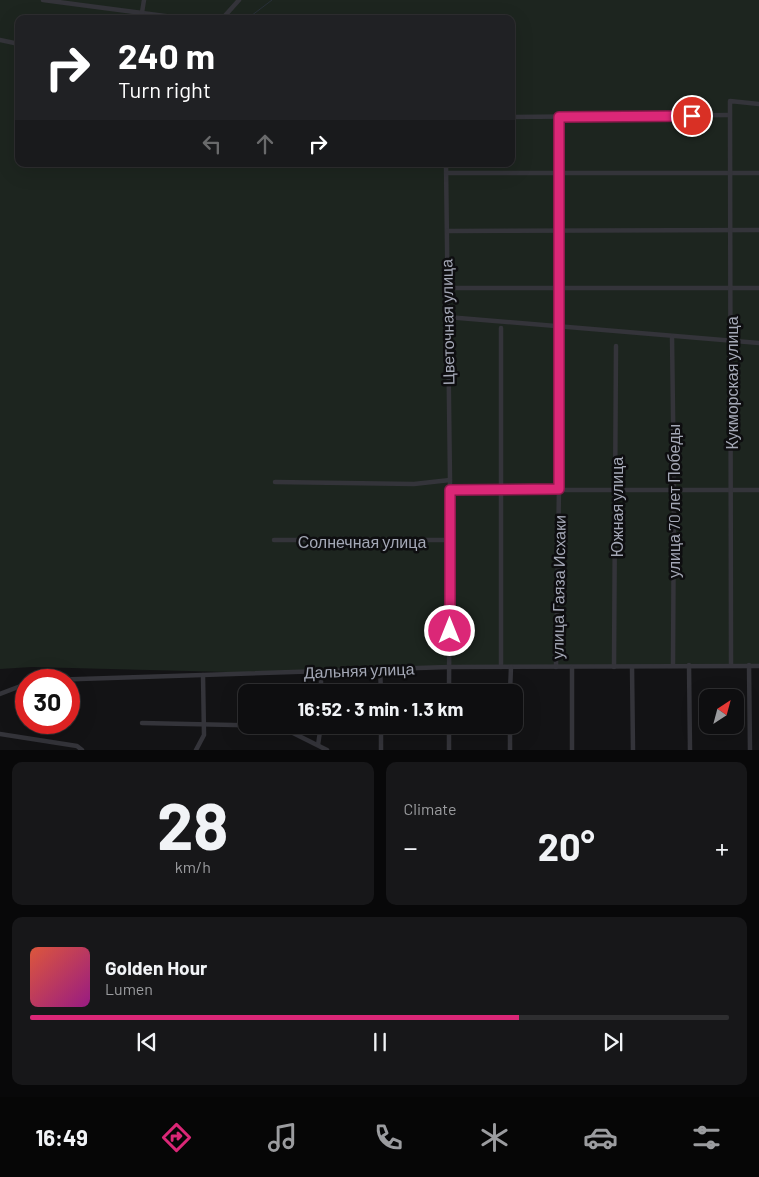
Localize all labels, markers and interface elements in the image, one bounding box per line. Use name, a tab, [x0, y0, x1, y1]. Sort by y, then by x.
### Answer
text: 240 m	[118, 34, 215, 76]
icon: right	[35, 35, 100, 100]
text: Turn right	[118, 76, 211, 102]
pin	[671, 95, 713, 137]
icon: arrive	[678, 102, 706, 130]
icon: left	[198, 130, 226, 158]
icon: ahead	[251, 130, 279, 158]
icon: right	[304, 130, 332, 158]
street label: Цветочная улица	[436, 259, 458, 385]
street label: Кукморская улица	[722, 316, 741, 450]
street label: улица 70 лет Победы	[664, 424, 683, 578]
street label: Южная улица	[607, 457, 626, 557]
street label: улица Гаяза Исхаки	[547, 515, 569, 659]
street label: Солнечная улица	[298, 532, 426, 551]
position arrow	[423, 604, 475, 656]
street label: Дальняя улица	[303, 659, 415, 681]
speed limit sign: 30	[15, 669, 80, 734]
north arrow	[699, 689, 744, 734]
map controls	[699, 689, 744, 734]
text: 16:52 · 3 min · 1.3 km	[298, 697, 463, 720]
text: 28	[157, 785, 229, 863]
text: Climate	[404, 799, 456, 818]
text: 20°	[538, 823, 595, 869]
text: −	[404, 830, 418, 864]
text: +	[715, 830, 729, 864]
text: km/h	[175, 857, 211, 876]
text: Golden Hour	[105, 956, 207, 979]
text: Lumen	[105, 979, 153, 998]
icon: previous	[133, 1028, 161, 1056]
icon: pause	[366, 1028, 394, 1056]
icon: next	[599, 1028, 627, 1056]
icon: directions	[159, 1120, 194, 1155]
icon: music	[265, 1120, 300, 1155]
icon: phone	[371, 1120, 406, 1155]
icon: climate	[477, 1120, 512, 1155]
icon: car	[583, 1120, 618, 1155]
icon: filters	[689, 1120, 724, 1155]
text: 16:49	[35, 1124, 88, 1150]

